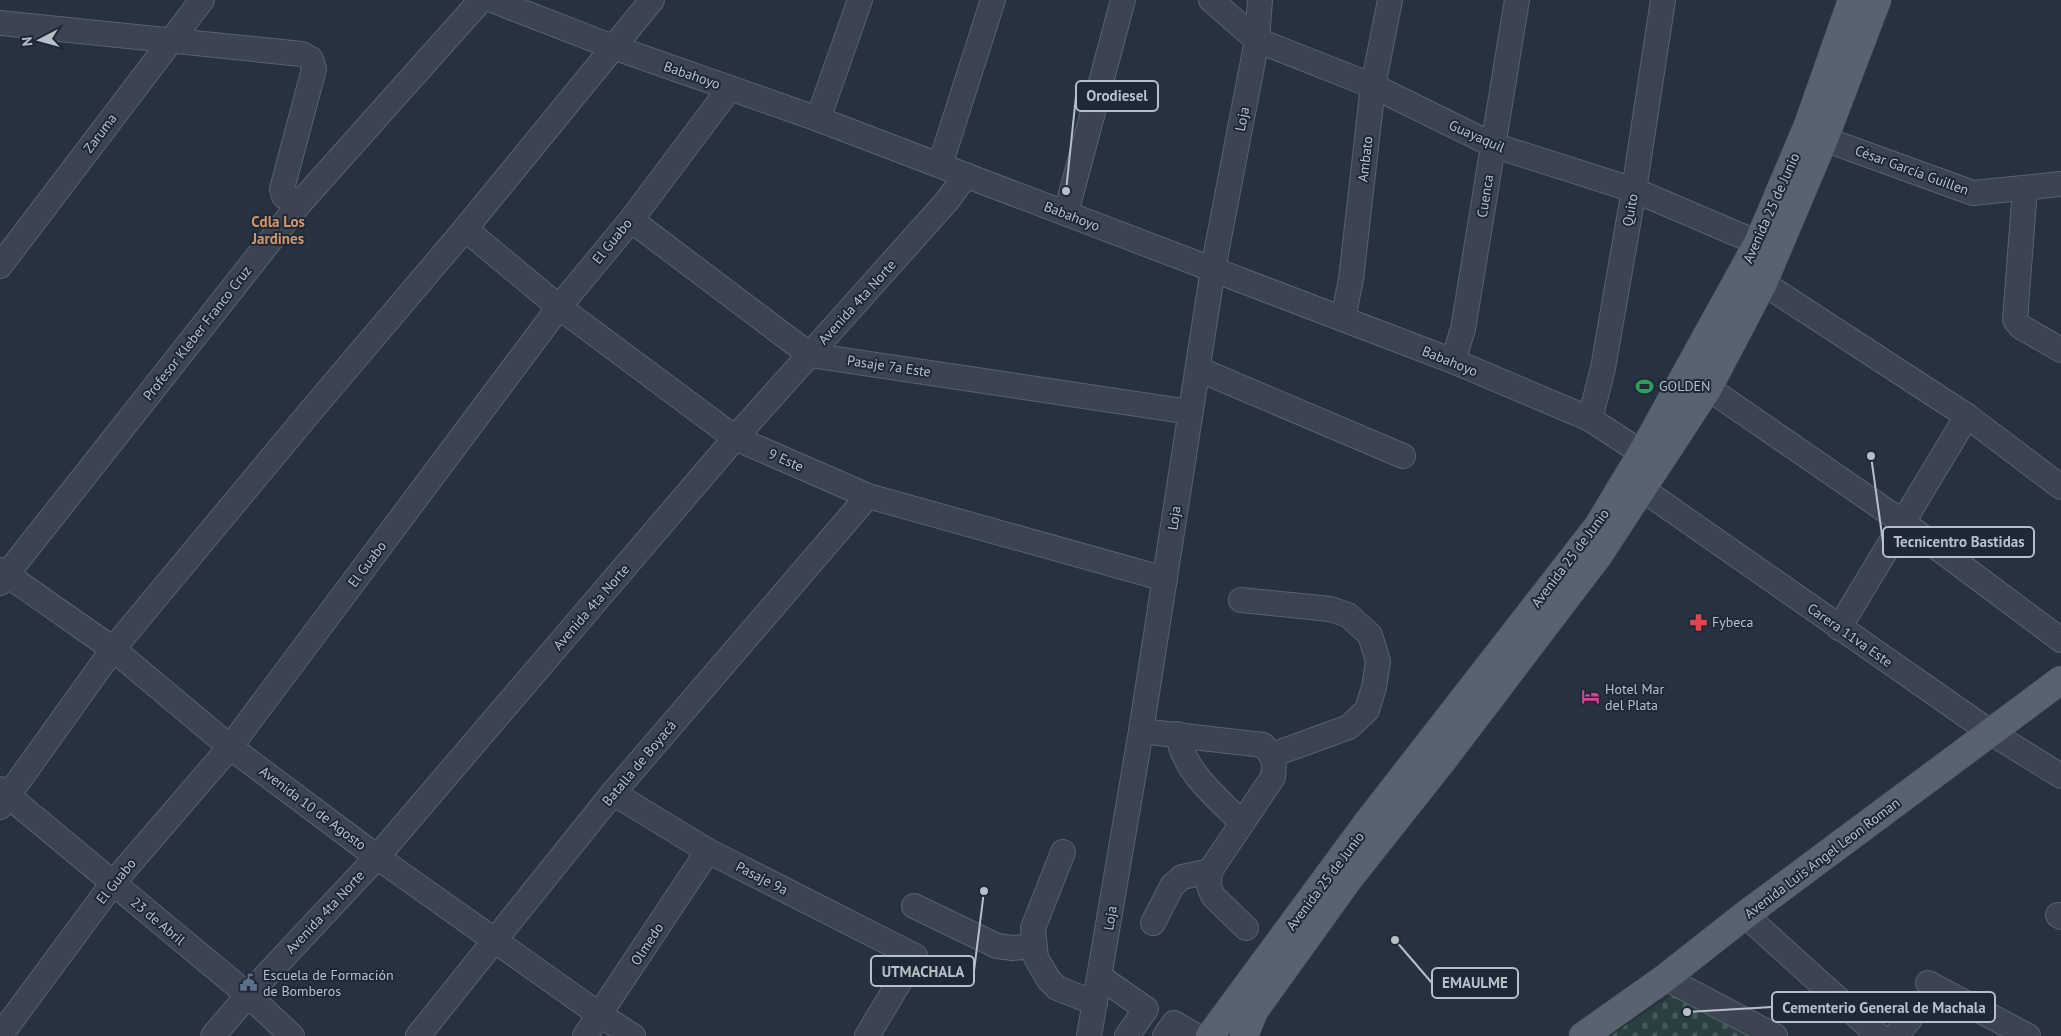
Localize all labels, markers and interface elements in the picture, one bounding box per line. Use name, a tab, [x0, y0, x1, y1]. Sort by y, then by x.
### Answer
north arrow	[15, 15, 65, 65]
text: N	[18, 36, 37, 47]
street label: Babahoyo	[661, 57, 723, 93]
callout: Orodiesel	[1076, 81, 1158, 111]
text: Orodiesel	[1086, 86, 1148, 105]
street label: Loja	[1231, 105, 1253, 133]
street label: Zaruma	[79, 110, 121, 156]
street label: Guayaquil	[1446, 116, 1508, 156]
street label: Ambato	[1353, 135, 1377, 183]
street label: César García Guillen	[1853, 141, 1971, 199]
street label: Avenida 25 de Junio	[1739, 150, 1803, 266]
street label: Cuenca	[1473, 173, 1497, 219]
street label: Quito	[1618, 192, 1642, 228]
street label: Babahoyo	[1041, 197, 1103, 235]
district label: Cdla Los Jardines	[251, 212, 305, 248]
street label: El Guabo	[588, 215, 636, 267]
street label: Avenida 4ta Norte	[814, 256, 900, 348]
street label: Profesor Kleber Franco Cruz	[139, 262, 255, 404]
street label: Babahoyo	[1420, 342, 1480, 380]
street label: Pasaje 7a Este	[846, 351, 932, 381]
sports icon: GOLDEN	[1635, 376, 1655, 396]
place label: GOLDEN	[1659, 377, 1710, 395]
street label: 9 Este	[766, 444, 806, 476]
street label: Loja	[1163, 505, 1185, 531]
street label: Avenida 25 de Junio	[1527, 505, 1613, 611]
callout: Tecnicentro Bastidas	[1883, 527, 2034, 557]
text: Tecnicentro Bastidas	[1894, 532, 2025, 551]
street label: El Guabo	[344, 537, 390, 591]
street label: Avenida 4ta Norte	[549, 560, 633, 654]
street label: Carera 11va Este	[1804, 599, 1896, 671]
pharmacy icon: Fybeca	[1688, 612, 1708, 632]
place label: Fybeca	[1712, 613, 1754, 631]
place label: Hotel Mar del Plata	[1605, 680, 1664, 714]
hotel icon: Hotel Mar del Plata	[1581, 687, 1601, 707]
street label: Batalla de Boyacá	[598, 716, 680, 809]
street label: Avenida 10 de Agosto	[256, 762, 370, 854]
street label: Avenida Luis Angel Leon Roman	[1741, 794, 1903, 922]
street label: Avenida 25 de Junio	[1282, 828, 1368, 934]
street label: El Guabo	[92, 855, 140, 907]
street label: Pasaje 9a	[733, 857, 791, 899]
street label: Avenida 4ta Norte	[282, 866, 368, 958]
street label: 23 de Abril	[127, 893, 189, 949]
street label: Loja	[1099, 904, 1121, 932]
street label: Olmedo	[627, 919, 667, 969]
callout: UTMACHALA	[871, 956, 974, 986]
text: UTMACHALA	[882, 962, 965, 981]
place label: Escuela de Formación de Bomberos	[263, 966, 394, 1000]
callout: EMAULME	[1432, 968, 1518, 998]
public building icon: Escuela de Formación de Bomberos	[239, 973, 259, 993]
text: EMAULME	[1442, 973, 1508, 992]
callout: Cementerio General de Machala	[1772, 992, 1995, 1022]
text: Cementerio General de Machala	[1782, 998, 1986, 1017]

